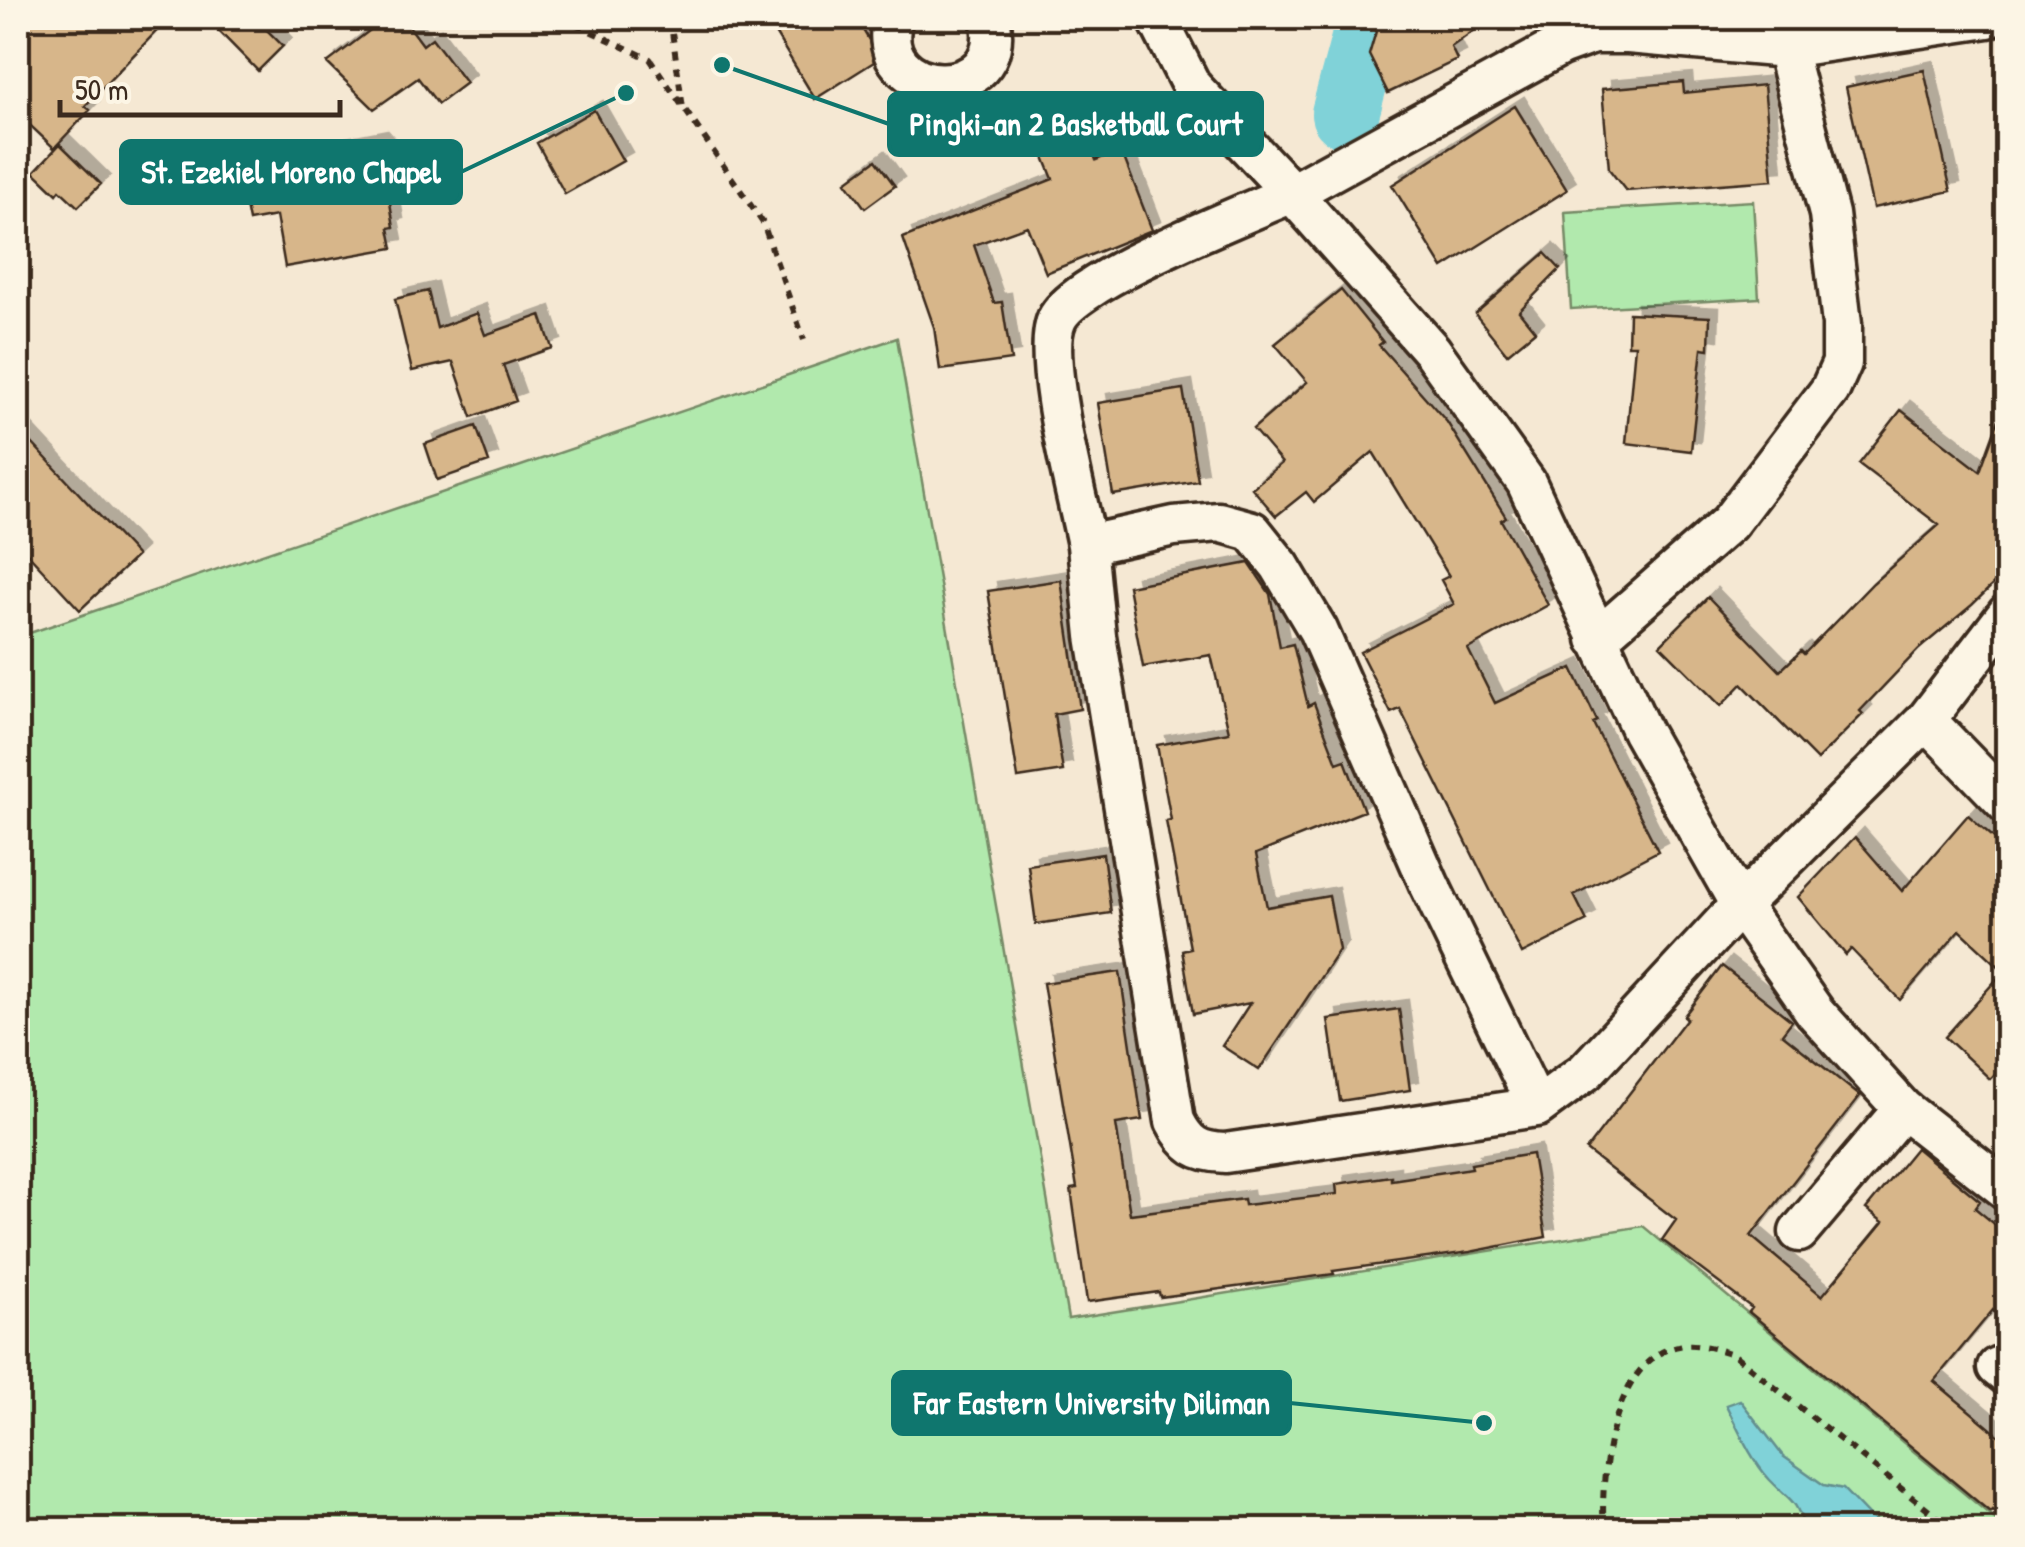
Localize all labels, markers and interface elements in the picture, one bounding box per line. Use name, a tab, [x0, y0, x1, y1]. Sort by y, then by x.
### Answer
scale bar	[60, 55, 340, 117]
text: 50 m	[75, 69, 128, 109]
callout: Pingki-an 2 Basketball Court	[889, 93, 1262, 155]
text: Pingki-an 2 Basketball Court	[910, 102, 1243, 146]
callout: St. Ezekiel Moreno Chapel	[121, 141, 461, 203]
text: St. Ezekiel Moreno Chapel	[141, 150, 442, 194]
callout: Far Eastern University Diliman	[893, 1372, 1290, 1434]
text: Far Eastern University Diliman	[913, 1381, 1270, 1425]

